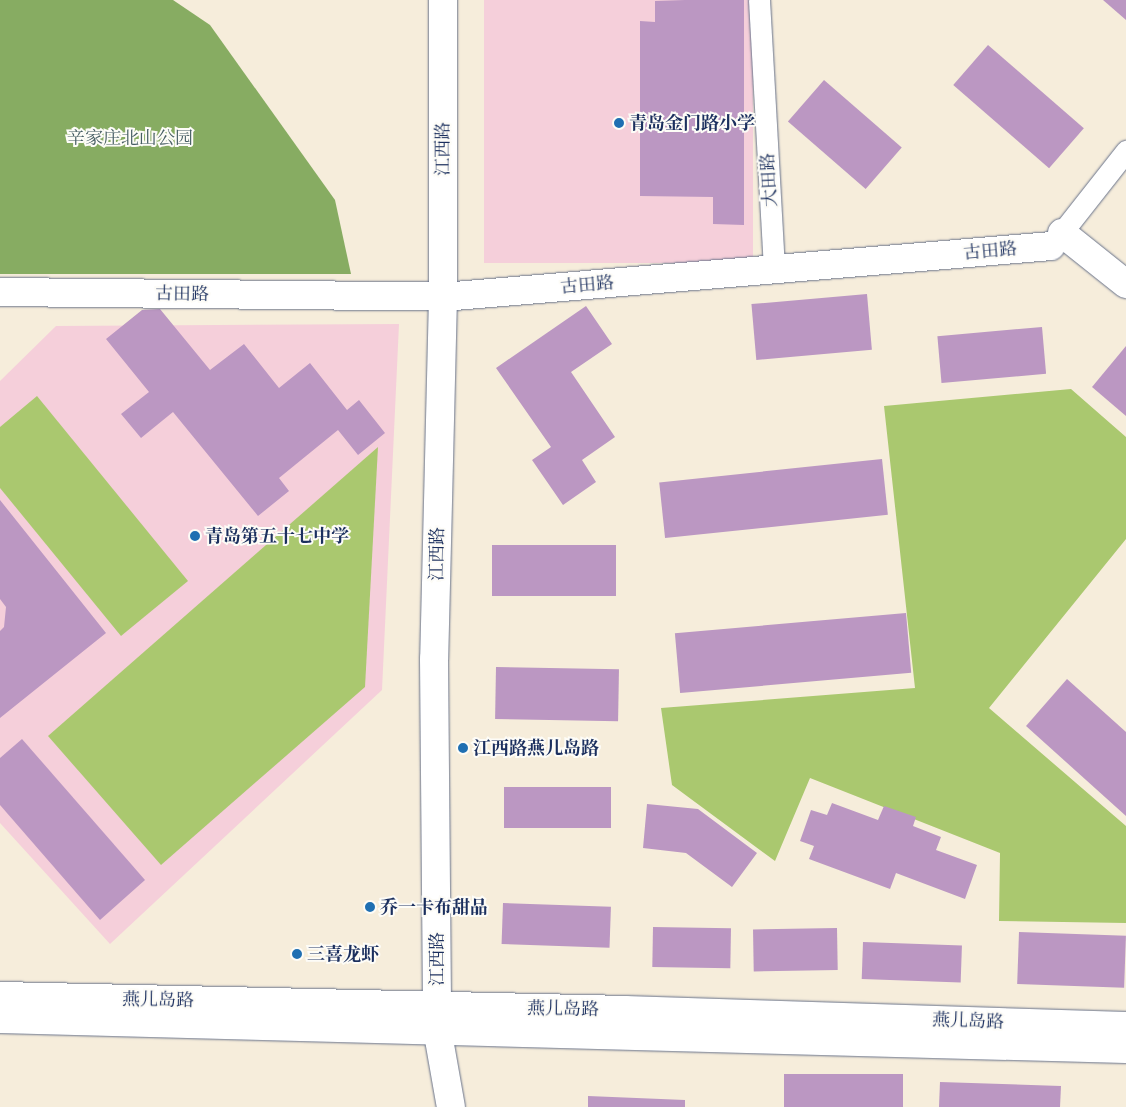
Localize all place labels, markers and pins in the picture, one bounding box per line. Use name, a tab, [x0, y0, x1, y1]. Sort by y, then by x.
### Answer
place label: 青岛金门路小学	[629, 112, 755, 134]
marker: 青岛金门路小学	[613, 117, 625, 129]
place label: 青岛第五十七中学	[205, 525, 349, 547]
marker: 青岛第五十七中学	[189, 530, 201, 542]
place label: 江西路燕儿岛路	[473, 737, 599, 759]
marker: 江西路燕儿岛路	[457, 742, 469, 754]
place label: 乔一卡布甜品	[380, 896, 488, 918]
marker: 乔一卡布甜品	[364, 901, 376, 913]
place label: 三喜龙虾	[307, 943, 379, 965]
marker: 三喜龙虾	[291, 948, 303, 960]

